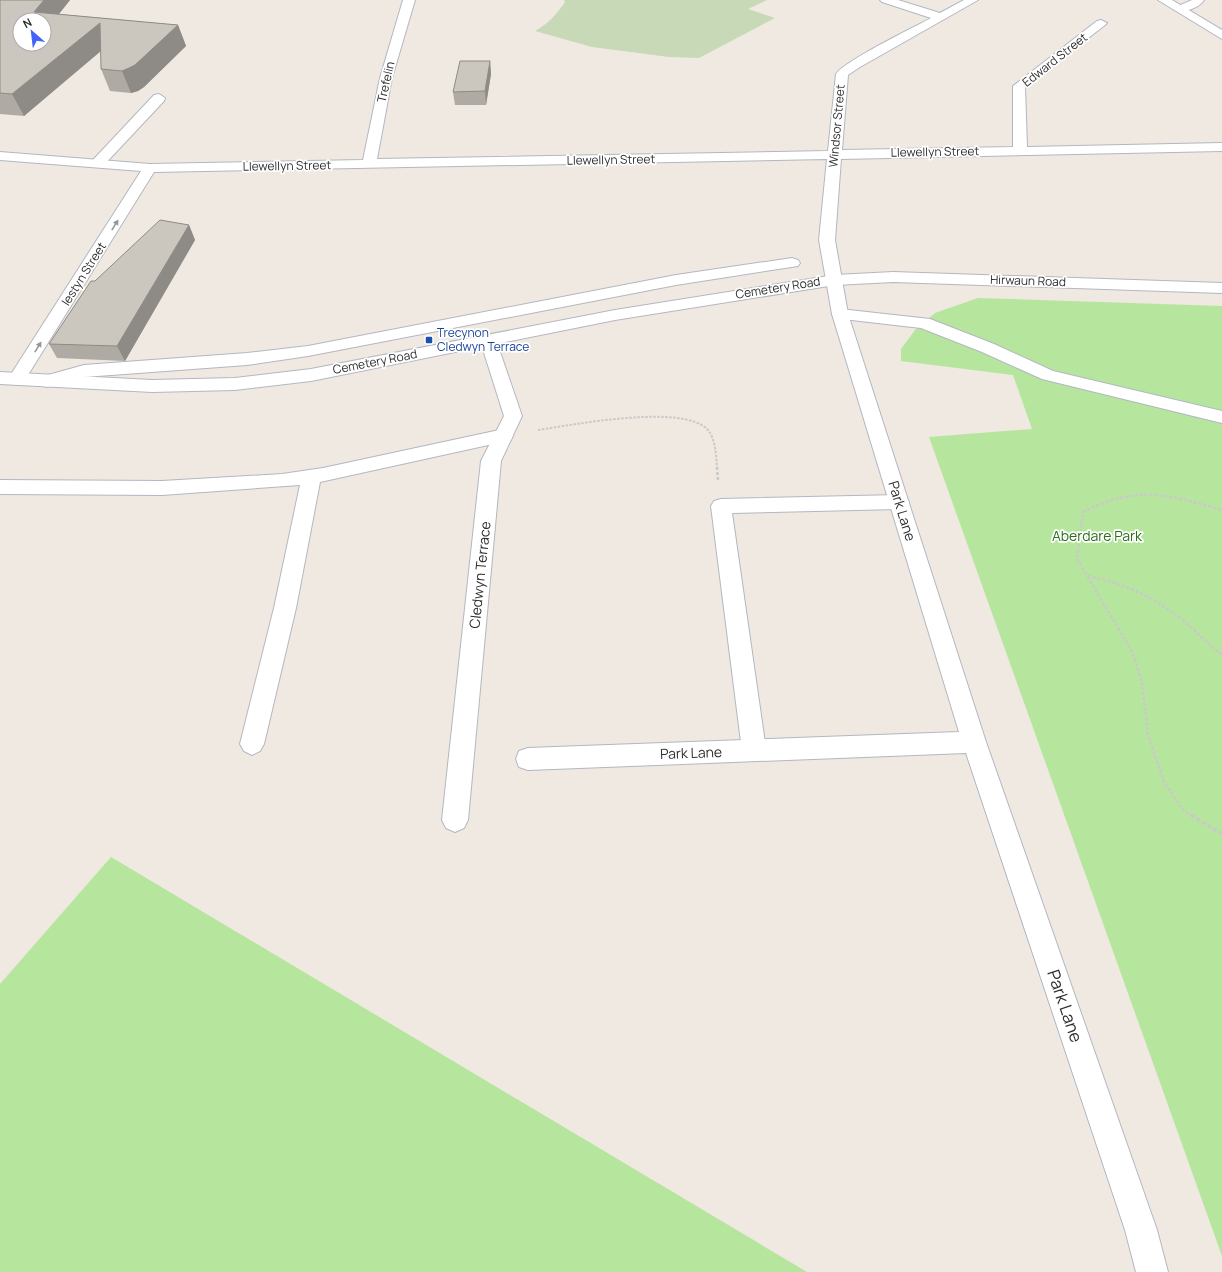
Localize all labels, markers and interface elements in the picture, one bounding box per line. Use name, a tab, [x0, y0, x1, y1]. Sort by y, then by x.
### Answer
north arrow	[12, 12, 52, 52]
text: N	[20, 14, 34, 31]
street label: Edward Street	[1019, 29, 1091, 90]
street label: Trefelin	[373, 60, 398, 104]
street label: Windsor Street	[824, 84, 849, 168]
street label: Llewellyn Street	[891, 142, 980, 161]
street label: Llewellyn Street	[567, 150, 656, 169]
street label: Llewellyn Street	[243, 156, 332, 175]
one-way arrow	[111, 219, 118, 231]
street label: Iestyn Street	[57, 239, 110, 309]
street label: Hirwaun Road	[990, 271, 1066, 290]
street label: Cemetery Road	[734, 272, 822, 303]
place label: Trecynon Cledwyn Terrace	[437, 324, 529, 355]
marker: Trecynon Cledwyn Terrace	[424, 335, 434, 345]
one-way arrow	[34, 341, 41, 352]
street label: Cemetery Road	[331, 345, 419, 378]
street label: Park Lane	[884, 478, 921, 543]
street label: Cledwyn Terrace	[464, 520, 495, 629]
park label: Aberdare Park	[1052, 526, 1143, 545]
street label: Park Lane	[660, 742, 722, 763]
street label: Park Lane	[1042, 966, 1089, 1045]

